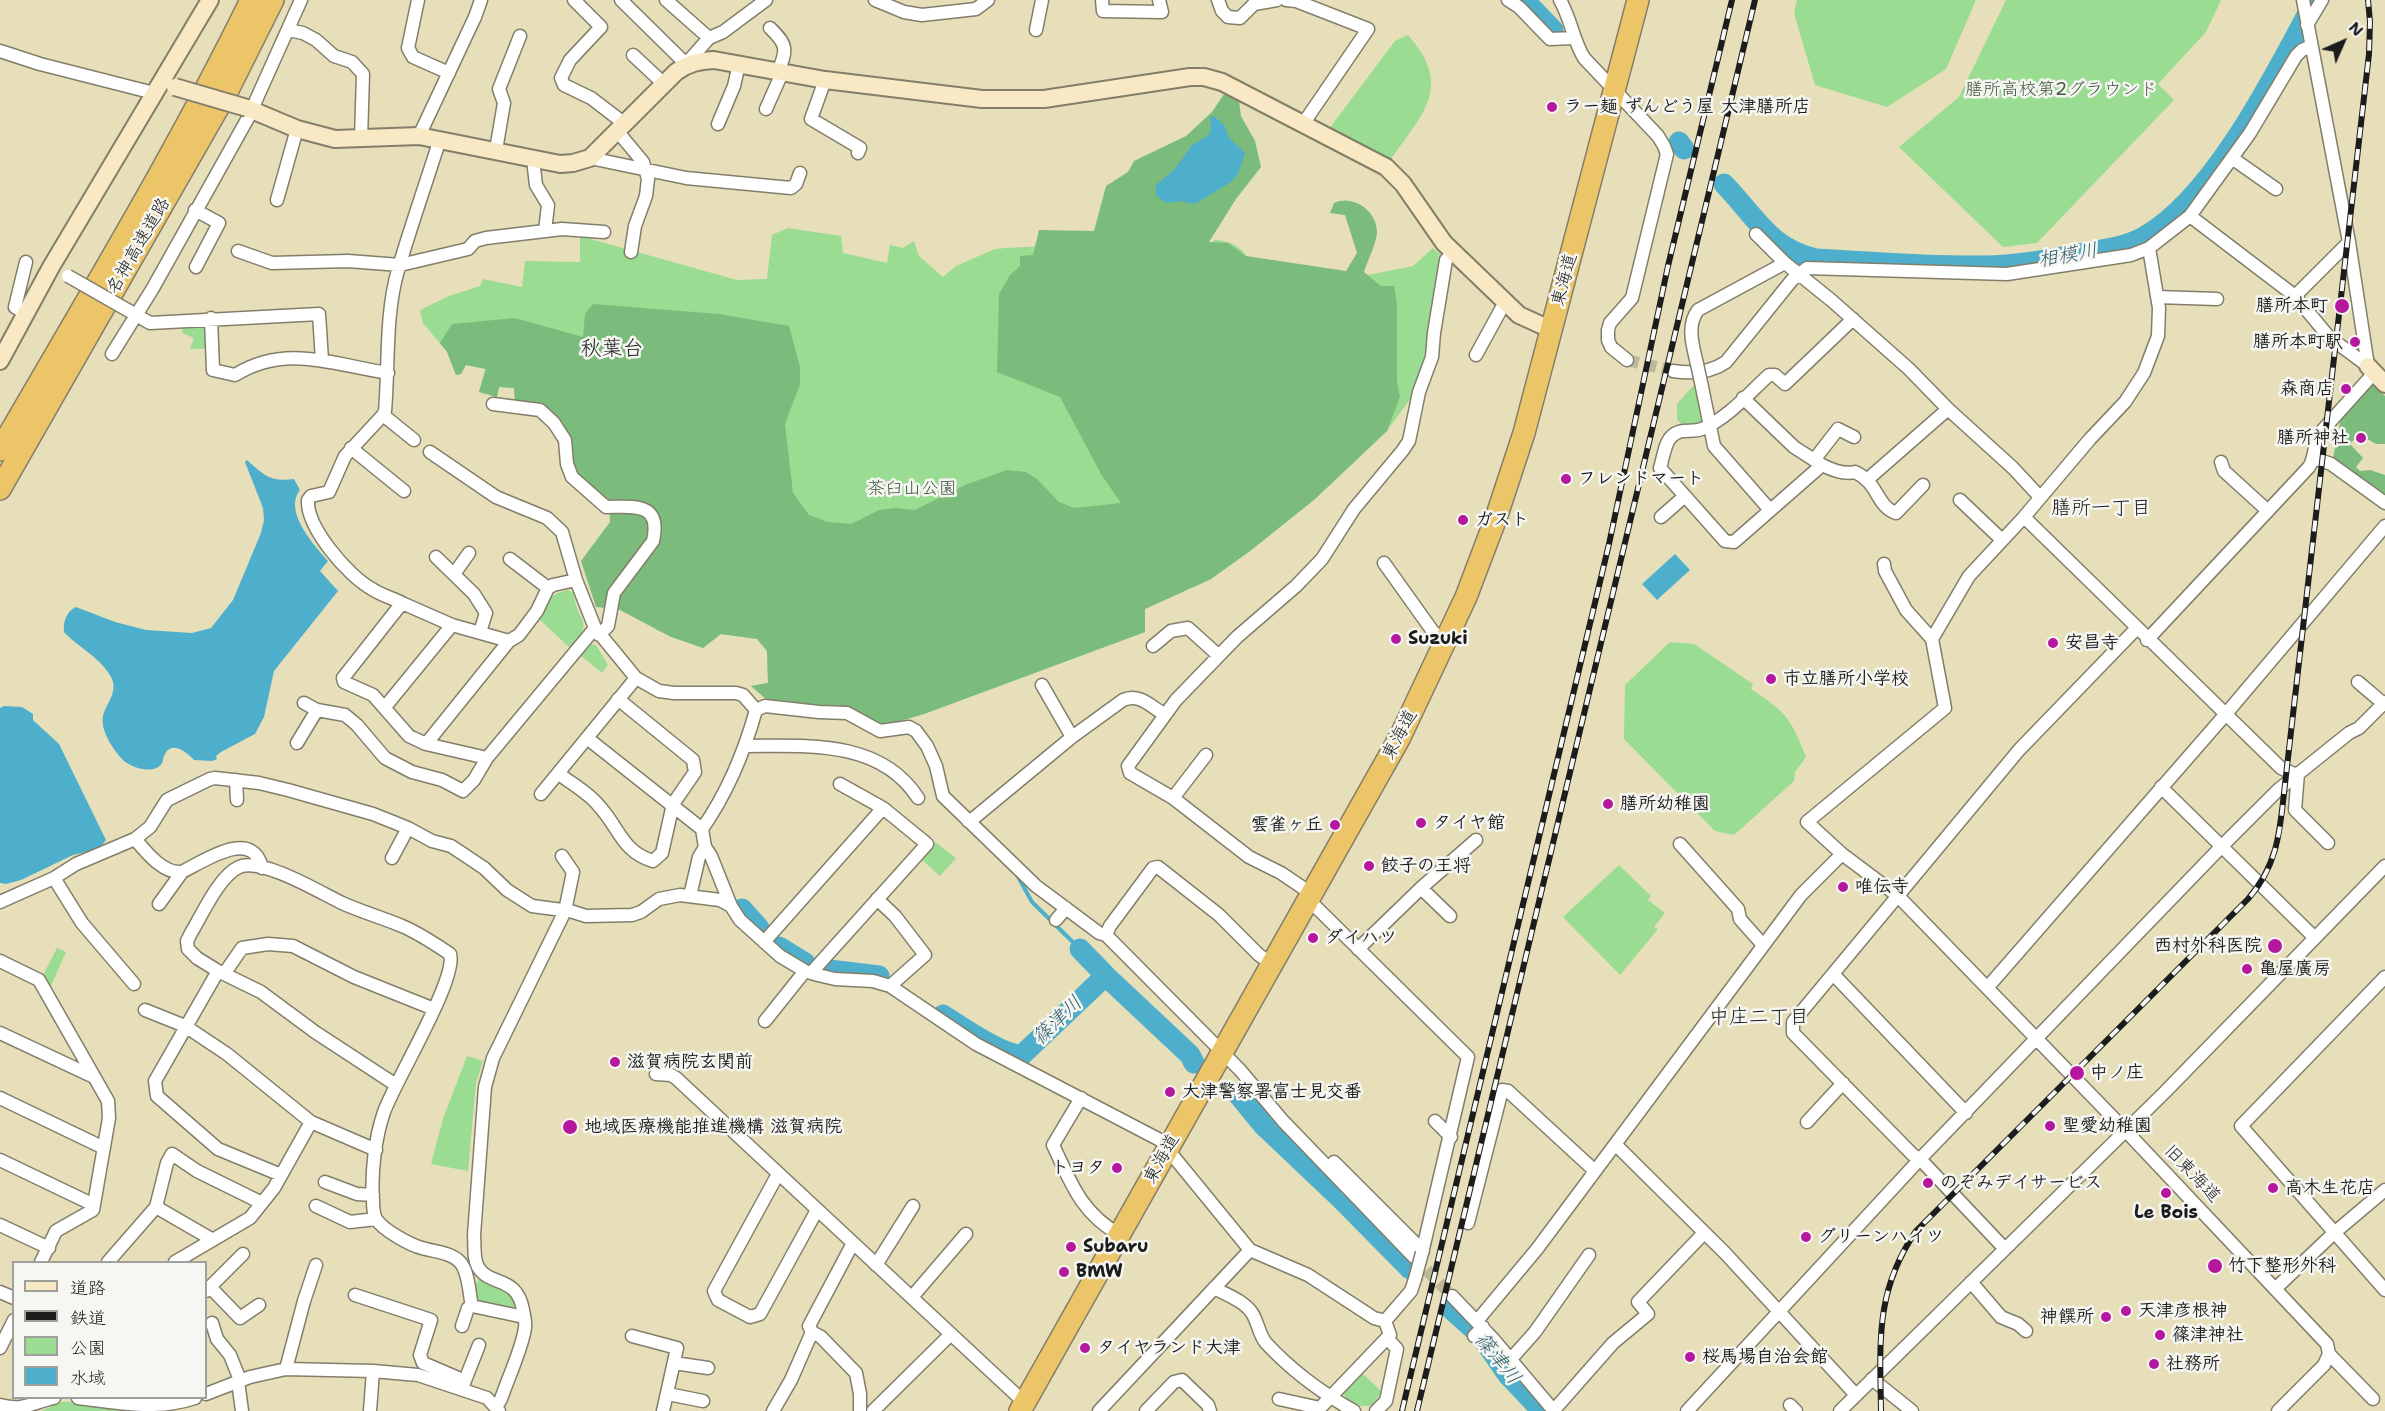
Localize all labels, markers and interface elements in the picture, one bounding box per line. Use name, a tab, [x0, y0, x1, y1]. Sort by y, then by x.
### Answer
north arrow	[2313, 12, 2373, 72]
text: N	[2344, 17, 2368, 41]
park label: 膳所高校第2グラウンド	[1965, 79, 2157, 101]
place label: ラー麺 ずんどう屋 大津膳所店	[1564, 96, 1810, 118]
marker: ラー麺 ずんどう屋 大津膳所店	[1545, 100, 1559, 114]
street label: 名神高速道路	[103, 194, 175, 298]
water label: 相模川	[2036, 239, 2100, 273]
street label: 東海道	[1548, 251, 1582, 309]
place label: 膳所本町	[2256, 295, 2328, 317]
marker: 膳所本町	[2333, 297, 2351, 315]
place label: 膳所本町駅	[2253, 331, 2343, 353]
marker: 膳所本町駅	[2348, 335, 2362, 349]
district label: 秋葉台	[581, 337, 643, 363]
place label: 森商店	[2280, 378, 2334, 400]
marker: 森商店	[2339, 382, 2353, 396]
place label: 膳所神社	[2277, 427, 2349, 449]
marker: 膳所神社	[2354, 431, 2368, 445]
place label: フレンドマート	[1578, 468, 1704, 490]
marker: フレンドマート	[1559, 472, 1573, 486]
park label: 茶臼山公園	[867, 478, 957, 500]
district label: 膳所一丁目	[2051, 497, 2151, 521]
place label: ガスト	[1475, 509, 1529, 531]
marker: ガスト	[1456, 513, 1470, 527]
place label: Suzuki	[1408, 628, 1468, 650]
marker: Suzuki	[1389, 632, 1403, 646]
place label: 安昌寺	[2065, 632, 2119, 654]
marker: 安昌寺	[2046, 636, 2060, 650]
place label: 市立膳所小学校	[1783, 668, 1909, 690]
marker: 市立膳所小学校	[1764, 672, 1778, 686]
street label: 東海道	[1378, 706, 1422, 764]
place label: 膳所幼稚園	[1620, 793, 1710, 815]
marker: 膳所幼稚園	[1601, 797, 1615, 811]
place label: タイヤ館	[1433, 812, 1505, 834]
place label: 雲雀ヶ丘	[1251, 814, 1323, 836]
marker: タイヤ館	[1414, 816, 1428, 830]
marker: 雲雀ヶ丘	[1328, 818, 1342, 832]
place label: 餃子の王将	[1381, 855, 1471, 877]
marker: 餃子の王将	[1362, 859, 1376, 873]
place label: 唯伝寺	[1855, 876, 1909, 898]
marker: 唯伝寺	[1836, 880, 1850, 894]
place label: ダイハツ	[1325, 927, 1397, 949]
marker: ダイハツ	[1306, 931, 1320, 945]
place label: 西村外科医院	[2154, 935, 2262, 957]
marker: 西村外科医院	[2266, 937, 2284, 955]
place label: 亀屋廣房	[2259, 958, 2331, 980]
marker: 亀屋廣房	[2240, 962, 2254, 976]
water label: 篠津川	[1028, 992, 1088, 1050]
district label: 中庄二丁目	[1709, 1006, 1809, 1030]
place label: 滋賀病院玄関前	[627, 1051, 753, 1073]
marker: 滋賀病院玄関前	[608, 1055, 622, 1069]
place label: 中ノ庄	[2090, 1062, 2144, 1084]
marker: 中ノ庄	[2068, 1064, 2086, 1082]
place label: 大津警察署富士見交番	[1182, 1081, 1362, 1103]
marker: 大津警察署富士見交番	[1163, 1085, 1177, 1099]
place label: 聖愛幼稚園	[2062, 1115, 2152, 1137]
place label: 地域医療機能推進機構 滋賀病院	[584, 1116, 842, 1138]
marker: 地域医療機能推進機構 滋賀病院	[561, 1118, 579, 1136]
marker: 聖愛幼稚園	[2043, 1119, 2057, 1133]
street label: 東海道	[1139, 1130, 1185, 1188]
street label: 旧東海道	[2159, 1141, 2225, 1207]
place label: トヨタ	[1051, 1157, 1105, 1179]
marker: トヨタ	[1110, 1161, 1124, 1175]
place label: のぞみデイサービス	[1940, 1172, 2102, 1194]
marker: のぞみデイサービス	[1921, 1176, 1935, 1190]
place label: 高木生花店	[2285, 1177, 2375, 1199]
marker: 高木生花店	[2266, 1181, 2280, 1195]
marker: Le Bois	[2159, 1186, 2173, 1200]
place label: Le Bois	[2134, 1202, 2198, 1224]
place label: グリーンハイツ	[1818, 1226, 1944, 1248]
marker: グリーンハイツ	[1799, 1230, 1813, 1244]
place label: Subaru	[1083, 1236, 1149, 1258]
marker: Subaru	[1064, 1240, 1078, 1254]
place label: 竹下整形外科	[2228, 1255, 2336, 1277]
marker: 竹下整形外科	[2206, 1257, 2224, 1275]
legend	[12, 1261, 207, 1399]
place label: BMW	[1076, 1261, 1123, 1283]
marker: BMW	[1057, 1265, 1071, 1279]
text: 道路	[70, 1276, 106, 1300]
place label: 天津彦根神	[2138, 1300, 2228, 1322]
marker: 天津彦根神	[2119, 1304, 2133, 1318]
text: 鉄道	[70, 1306, 106, 1330]
place label: 神饌所	[2040, 1306, 2094, 1328]
marker: 神饌所	[2099, 1310, 2113, 1324]
place label: 篠津神社	[2172, 1324, 2244, 1346]
water label: 篠津川	[1469, 1328, 1525, 1390]
marker: 篠津神社	[2153, 1328, 2167, 1342]
text: 公園	[70, 1336, 106, 1360]
place label: タイヤランド大津	[1097, 1337, 1241, 1359]
marker: タイヤランド大津	[1078, 1341, 1092, 1355]
place label: 桜馬場自治会館	[1702, 1346, 1828, 1368]
marker: 桜馬場自治会館	[1683, 1350, 1697, 1364]
place label: 社務所	[2166, 1353, 2220, 1375]
marker: 社務所	[2147, 1357, 2161, 1371]
text: 水域	[70, 1366, 106, 1390]

